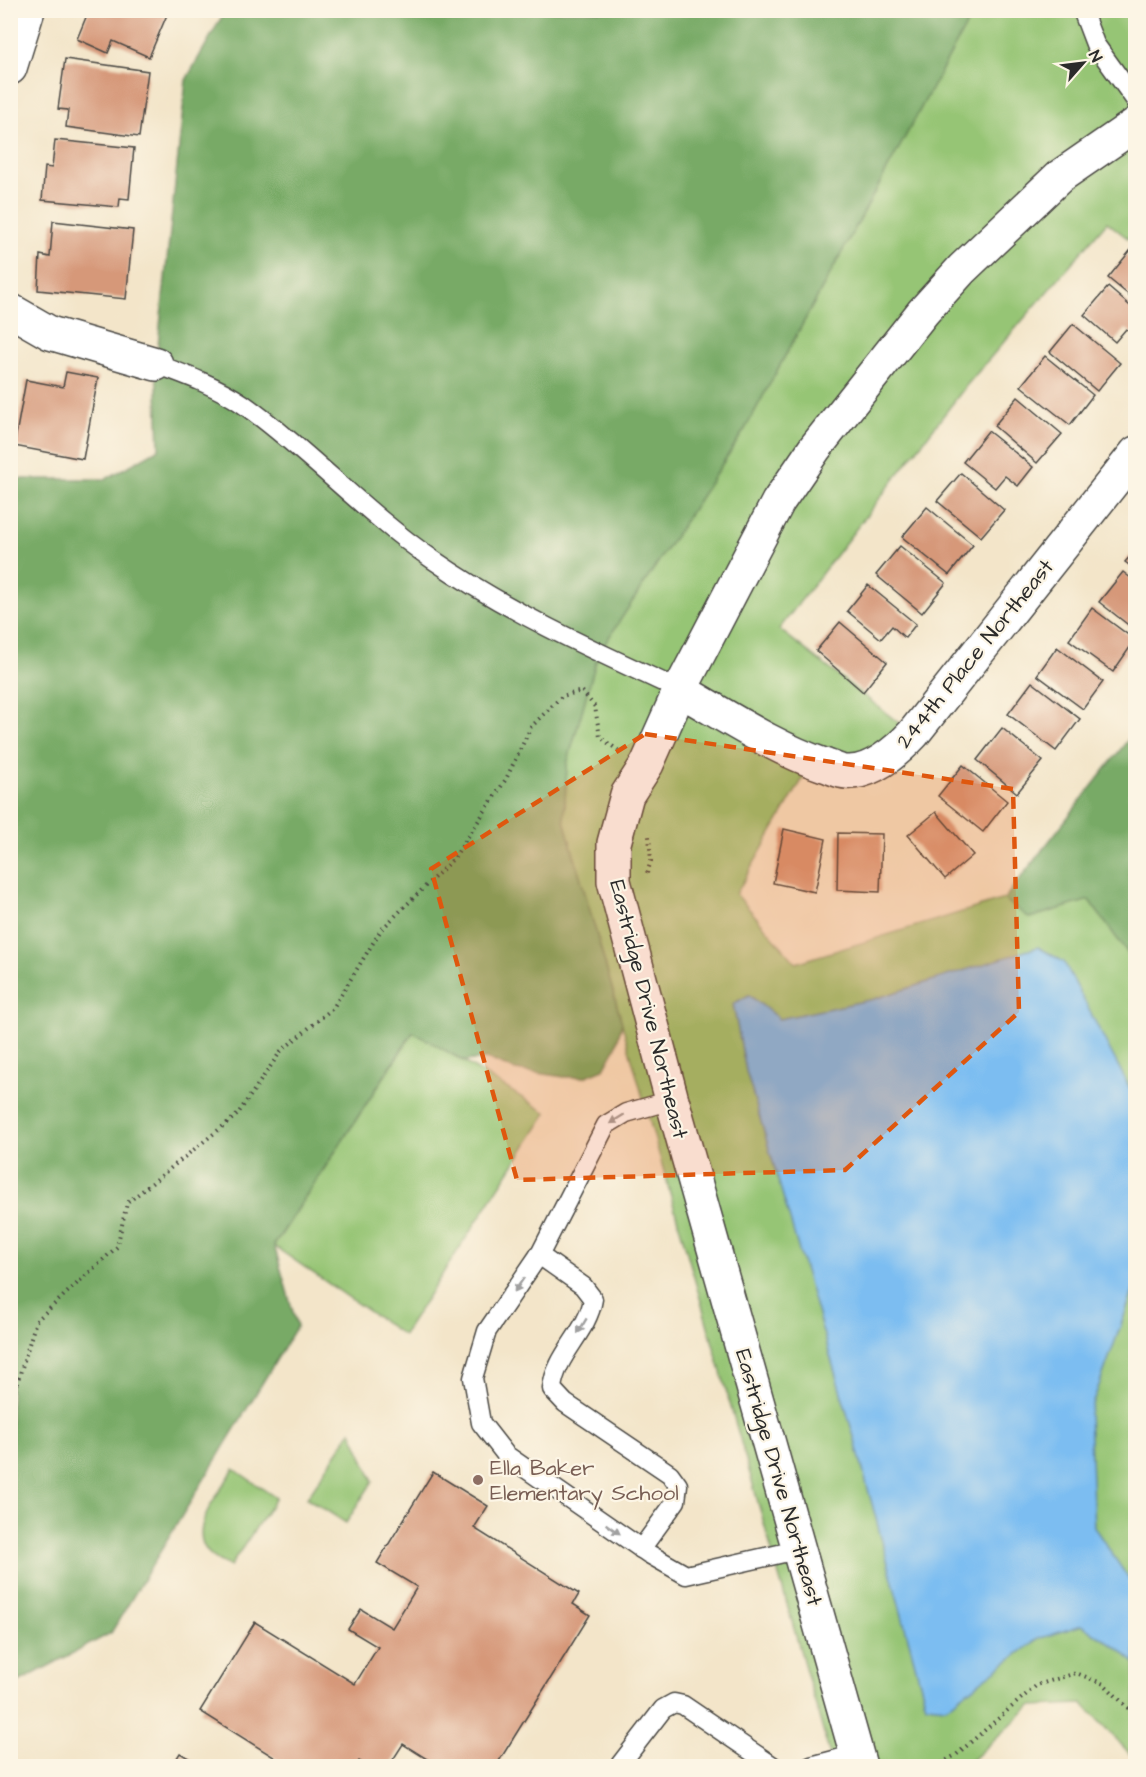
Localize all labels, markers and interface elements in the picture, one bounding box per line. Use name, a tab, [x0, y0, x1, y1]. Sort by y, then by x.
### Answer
north arrow	[1053, 33, 1113, 93]
text: N	[1083, 47, 1107, 66]
street label: 244th Place Northeast	[889, 553, 1061, 755]
street label: Eastridge Drive Northeast	[600, 877, 696, 1142]
one-way arrow	[609, 1113, 625, 1124]
one-way arrow	[514, 1277, 525, 1293]
one-way arrow	[577, 1318, 588, 1334]
street label: Eastridge Drive Northeast	[726, 1345, 830, 1610]
place label: Ella Baker Elementary School	[490, 1453, 679, 1510]
marker: Ella Baker Elementary School	[471, 1473, 485, 1487]
one-way arrow	[604, 1523, 620, 1535]

